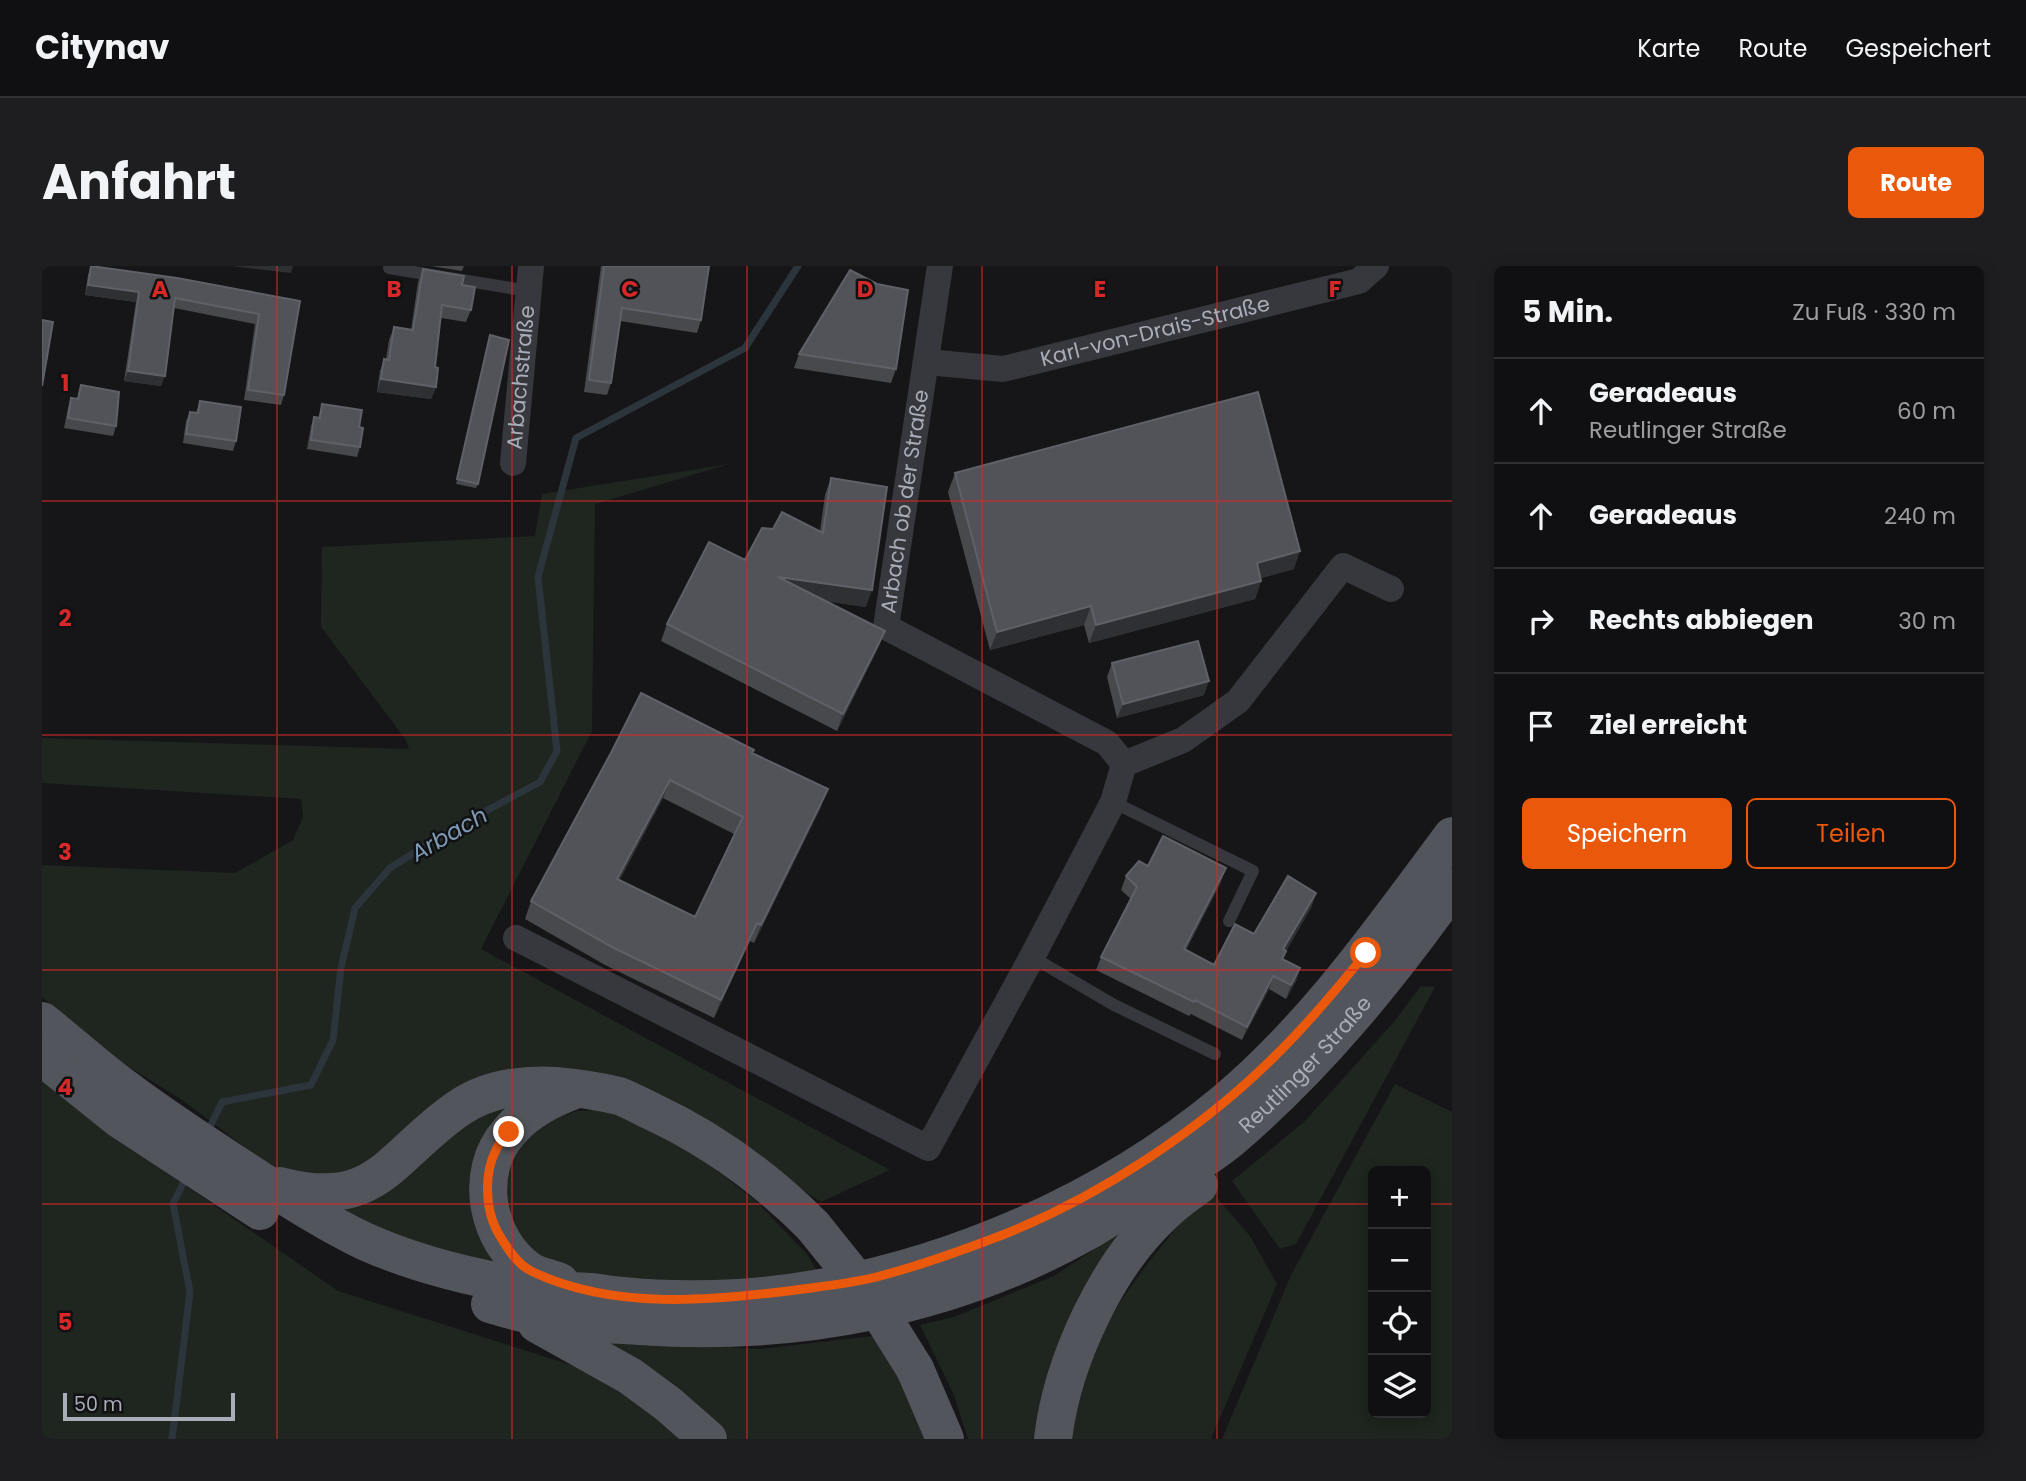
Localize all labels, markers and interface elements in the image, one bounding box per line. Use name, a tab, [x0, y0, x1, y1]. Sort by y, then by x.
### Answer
text: Citynav	[35, 24, 169, 71]
text: Karte	[1637, 32, 1700, 65]
text: Route	[1738, 32, 1807, 65]
text: Gespeichert	[1845, 32, 1991, 65]
button: Route	[1848, 147, 1984, 218]
text: Anfahrt	[42, 148, 236, 216]
text: A	[152, 273, 169, 305]
text: B	[386, 273, 402, 305]
text: C	[621, 273, 639, 305]
text: D	[857, 273, 873, 305]
text: E	[1094, 273, 1106, 305]
text: F	[1329, 273, 1341, 305]
street label: Karl-von-Drais-Straße	[1037, 289, 1273, 373]
text: 5 Min.	[1522, 290, 1613, 333]
text: Zu Fuß · 330 m	[1792, 296, 1956, 328]
street label: Arbachstraße	[499, 304, 541, 451]
text: 1	[61, 367, 69, 399]
text: Geradeaus	[1589, 375, 1737, 411]
street label: Arbach ob der Straße	[873, 388, 935, 615]
icon: ahead	[1522, 392, 1560, 430]
text: 60 m	[1897, 395, 1956, 427]
text: Reutlinger Straße	[1589, 414, 1787, 446]
icon: ahead	[1522, 497, 1560, 535]
text: Geradeaus	[1589, 497, 1737, 533]
text: 240 m	[1884, 500, 1956, 532]
text: 2	[58, 602, 72, 634]
icon: right	[1522, 602, 1560, 640]
text: Rechts abbiegen	[1589, 602, 1814, 638]
text: 30 m	[1898, 605, 1956, 637]
icon: arrive	[1522, 707, 1560, 745]
text: Ziel erreicht	[1589, 707, 1747, 743]
button: Speichern	[1522, 798, 1732, 869]
button: Teilen	[1746, 798, 1956, 869]
water label: Arbach	[404, 799, 493, 869]
text: 3	[58, 836, 72, 868]
route start	[1350, 937, 1381, 968]
street label: Reutlinger Straße	[1232, 989, 1378, 1140]
text: 4	[57, 1071, 73, 1103]
route end	[493, 1116, 524, 1147]
map controls	[1368, 1166, 1431, 1418]
button: +	[1368, 1166, 1431, 1229]
button: −	[1368, 1229, 1431, 1292]
button: locate	[1368, 1292, 1431, 1355]
text: 5	[58, 1306, 72, 1338]
button: layers	[1368, 1355, 1431, 1418]
scale bar	[63, 1390, 234, 1422]
text: 50 m	[74, 1391, 123, 1418]

